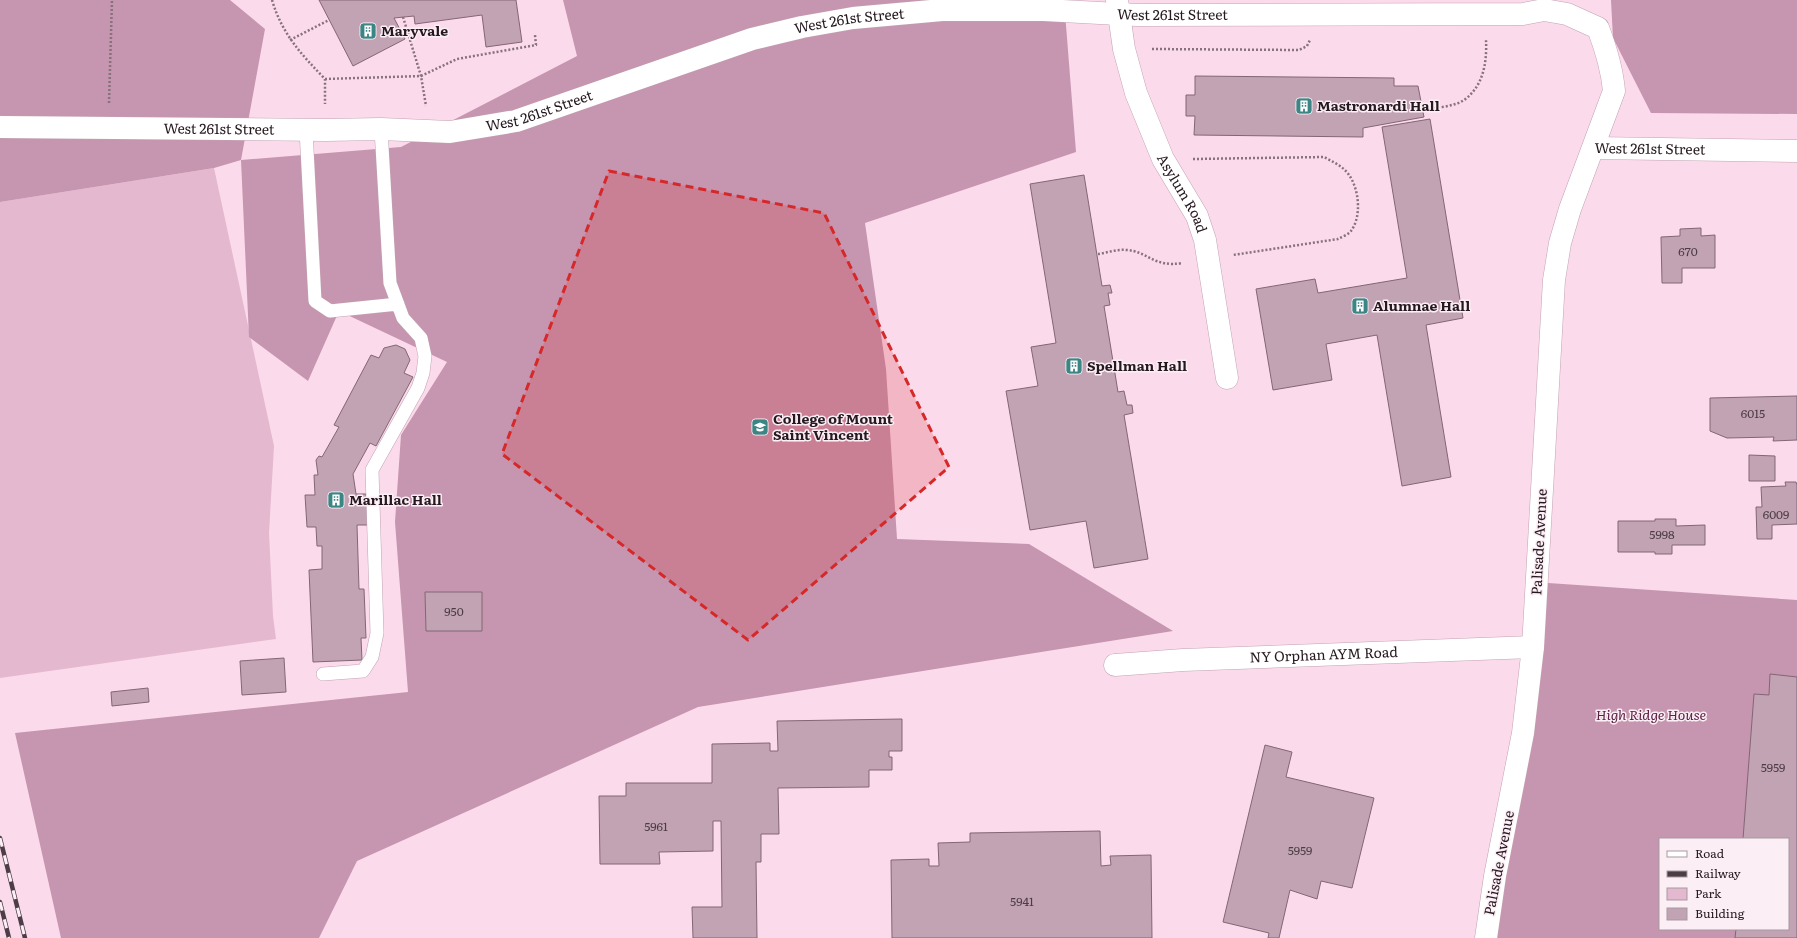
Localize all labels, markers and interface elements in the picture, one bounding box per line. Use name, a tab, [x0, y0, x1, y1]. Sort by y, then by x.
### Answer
street label: West 261st Street	[792, 2, 905, 38]
street label: West 261st Street	[1117, 3, 1228, 24]
place label: Maryvale	[381, 20, 448, 40]
building icon: Maryvale	[358, 21, 378, 41]
street label: West 261st Street	[484, 84, 595, 135]
place label: Mastronardi Hall	[1317, 95, 1440, 115]
building icon: Mastronardi Hall	[1294, 96, 1314, 116]
street label: West 261st Street	[163, 118, 275, 139]
street label: West 261st Street	[1594, 137, 1706, 159]
street label: Asylum Road	[1153, 150, 1213, 236]
house number: 670	[1678, 242, 1698, 260]
place label: Alumnae Hall	[1373, 295, 1470, 315]
building icon: Alumnae Hall	[1350, 296, 1370, 316]
place label: Spellman Hall	[1087, 355, 1187, 375]
building icon: Spellman Hall	[1064, 356, 1084, 376]
house number: 6015	[1741, 404, 1765, 422]
place label: College of Mount Saint Vincent	[773, 408, 894, 444]
school or university icon: College of Mount Saint Vincent	[750, 417, 770, 437]
street label: Palisade Avenue	[1525, 488, 1551, 596]
place label: Marillac Hall	[349, 489, 442, 509]
building icon: Marillac Hall	[326, 490, 346, 510]
house number: 6009	[1763, 505, 1789, 523]
house number: 5998	[1649, 525, 1675, 543]
house number: 950	[444, 602, 464, 620]
street label: NY Orphan AYM Road	[1249, 641, 1399, 667]
park label: High Ridge House	[1596, 704, 1706, 724]
house number: 5959	[1761, 758, 1785, 776]
street label: Palisade Avenue	[1478, 808, 1518, 917]
house number: 5961	[644, 817, 668, 835]
legend	[1659, 838, 1789, 930]
house number: 5959	[1288, 841, 1312, 859]
text: Road	[1695, 844, 1725, 862]
text: Railway	[1695, 864, 1741, 882]
text: Park	[1695, 884, 1722, 902]
house number: 5941	[1010, 892, 1034, 910]
text: Building	[1695, 904, 1745, 922]

